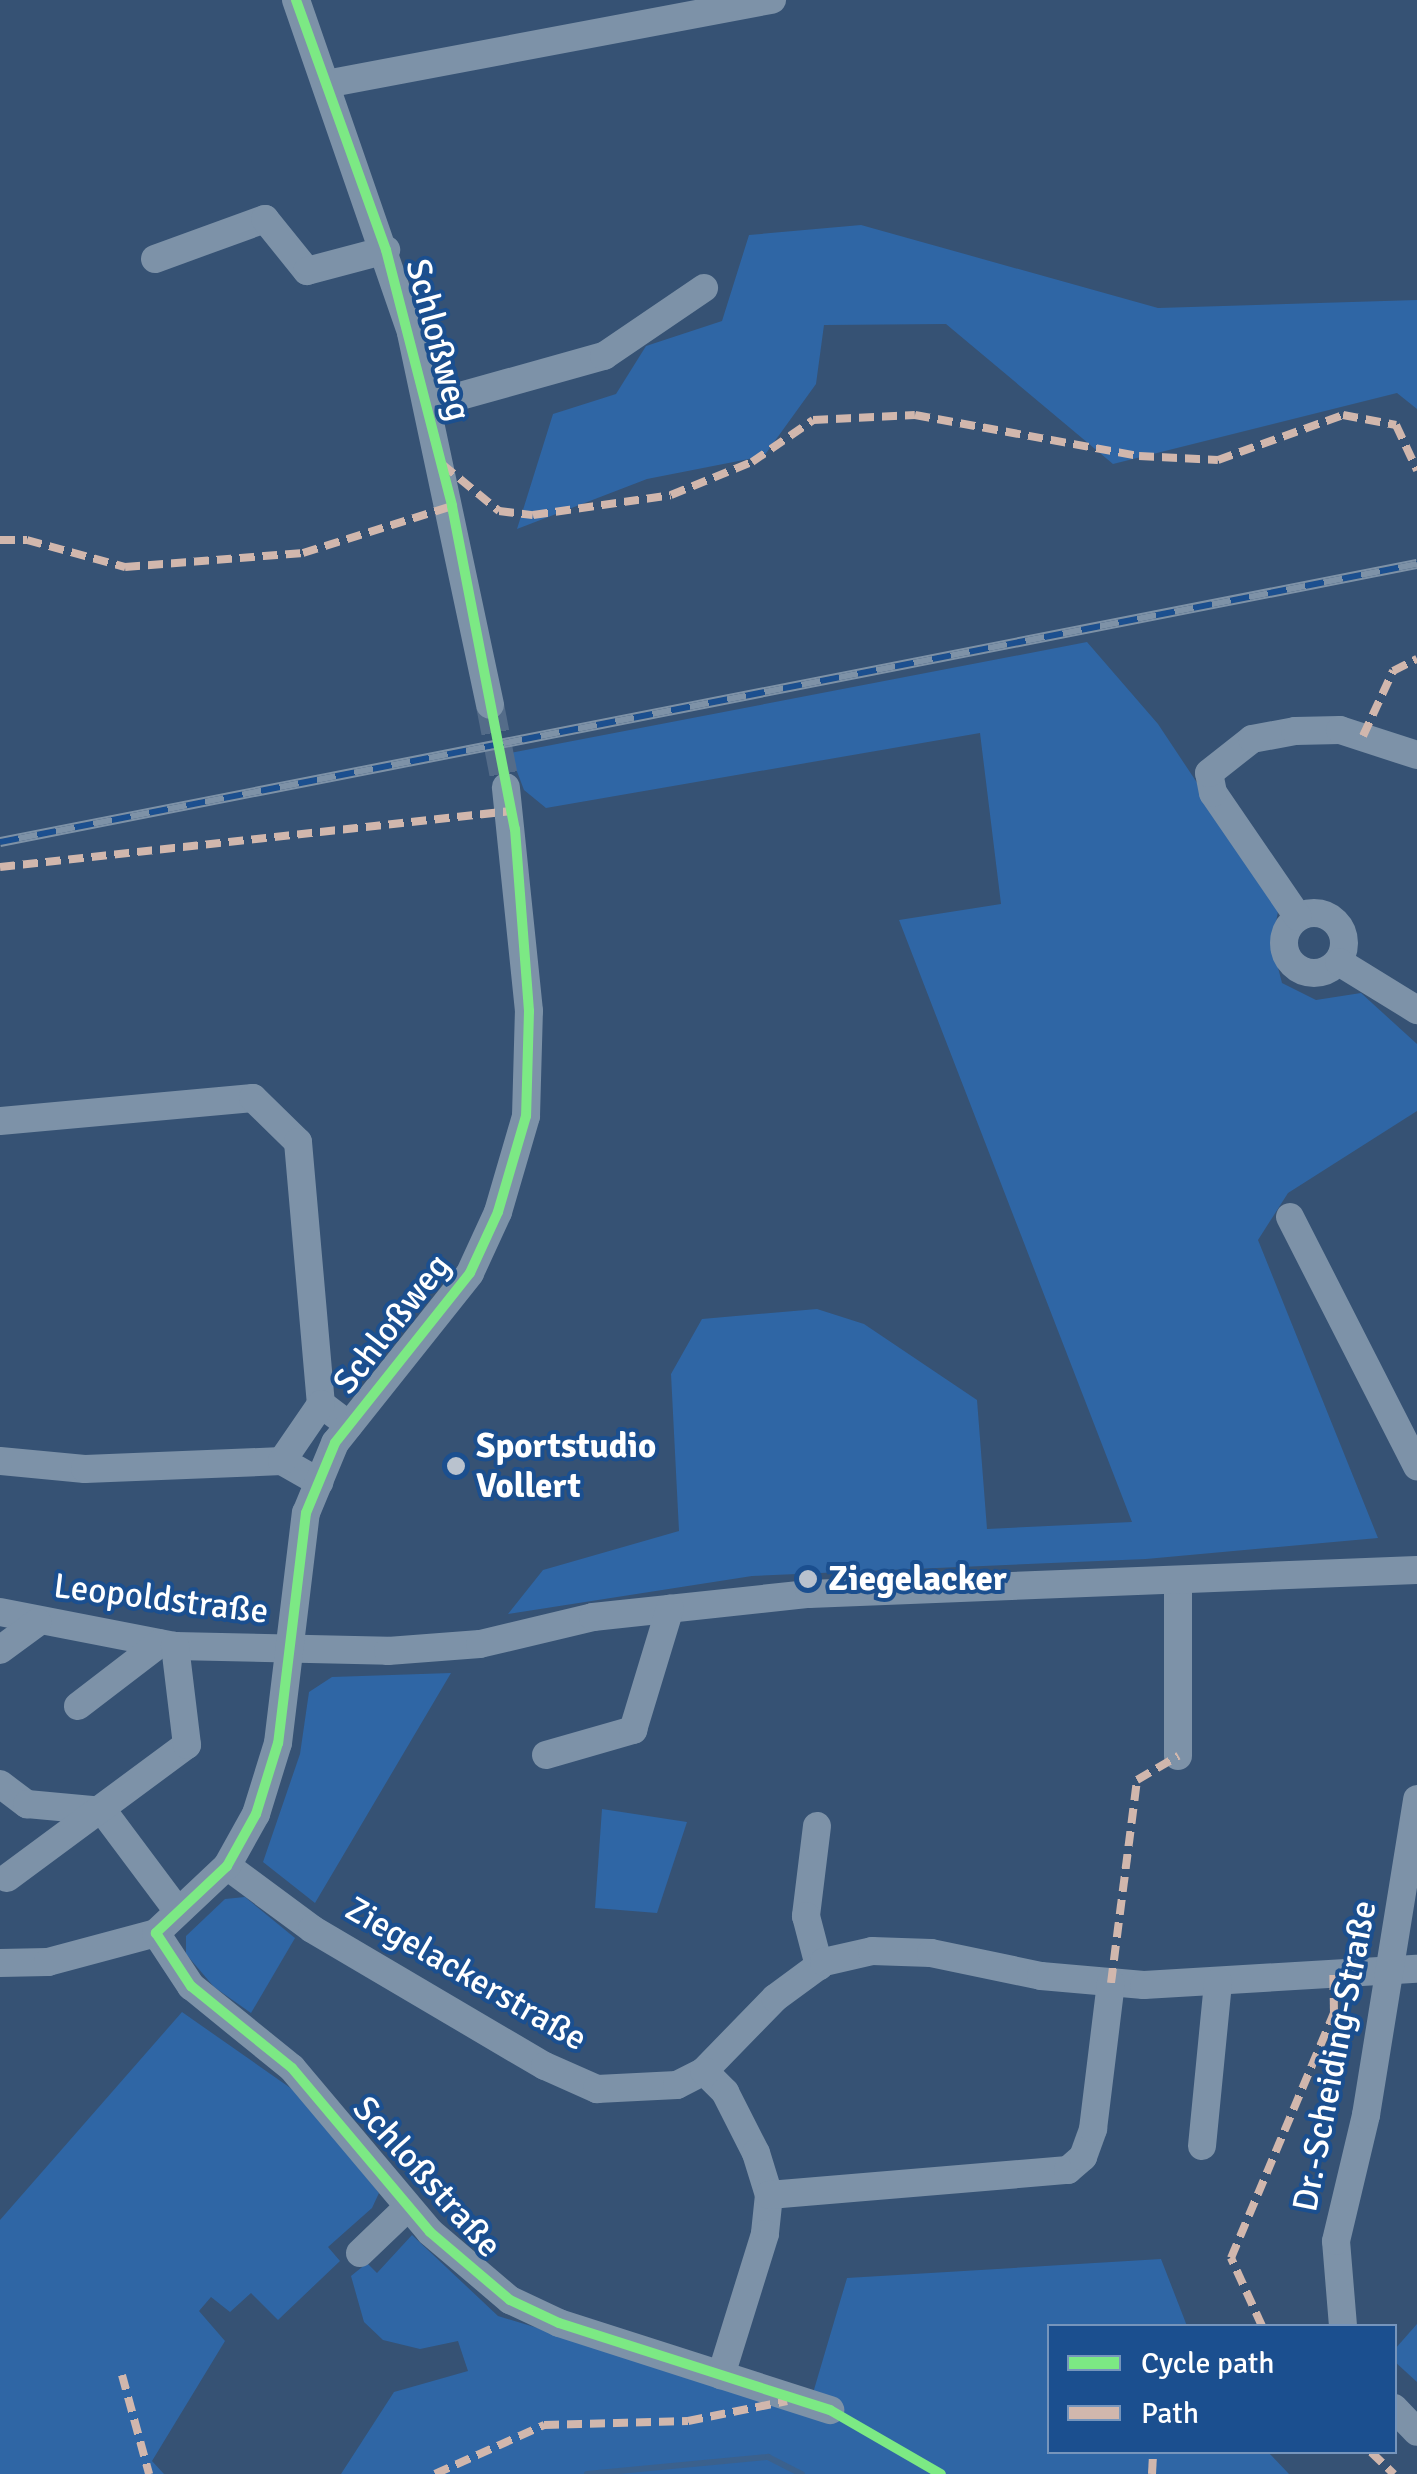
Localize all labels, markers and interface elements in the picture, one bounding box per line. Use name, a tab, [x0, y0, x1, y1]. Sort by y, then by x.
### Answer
street label: Schloßweg	[396, 255, 480, 425]
street label: Schloßweg	[324, 1246, 460, 1402]
place label: Sportstudio Vollert	[476, 1425, 656, 1507]
marker: Sportstudio Vollert	[445, 1455, 467, 1477]
place label: Ziegelacker	[828, 1558, 1007, 1600]
street label: Leopoldstraße	[51, 1565, 271, 1633]
marker: Ziegelacker	[797, 1568, 819, 1590]
street label: Ziegelackerstraße	[338, 1888, 594, 2060]
street label: Dr.-Scheiding-Straße	[1284, 1897, 1386, 2215]
street label: Schloßstraße	[344, 2088, 510, 2266]
legend	[1047, 2324, 1397, 2454]
text: Cycle path	[1141, 2345, 1275, 2382]
text: Path	[1141, 2395, 1199, 2432]

